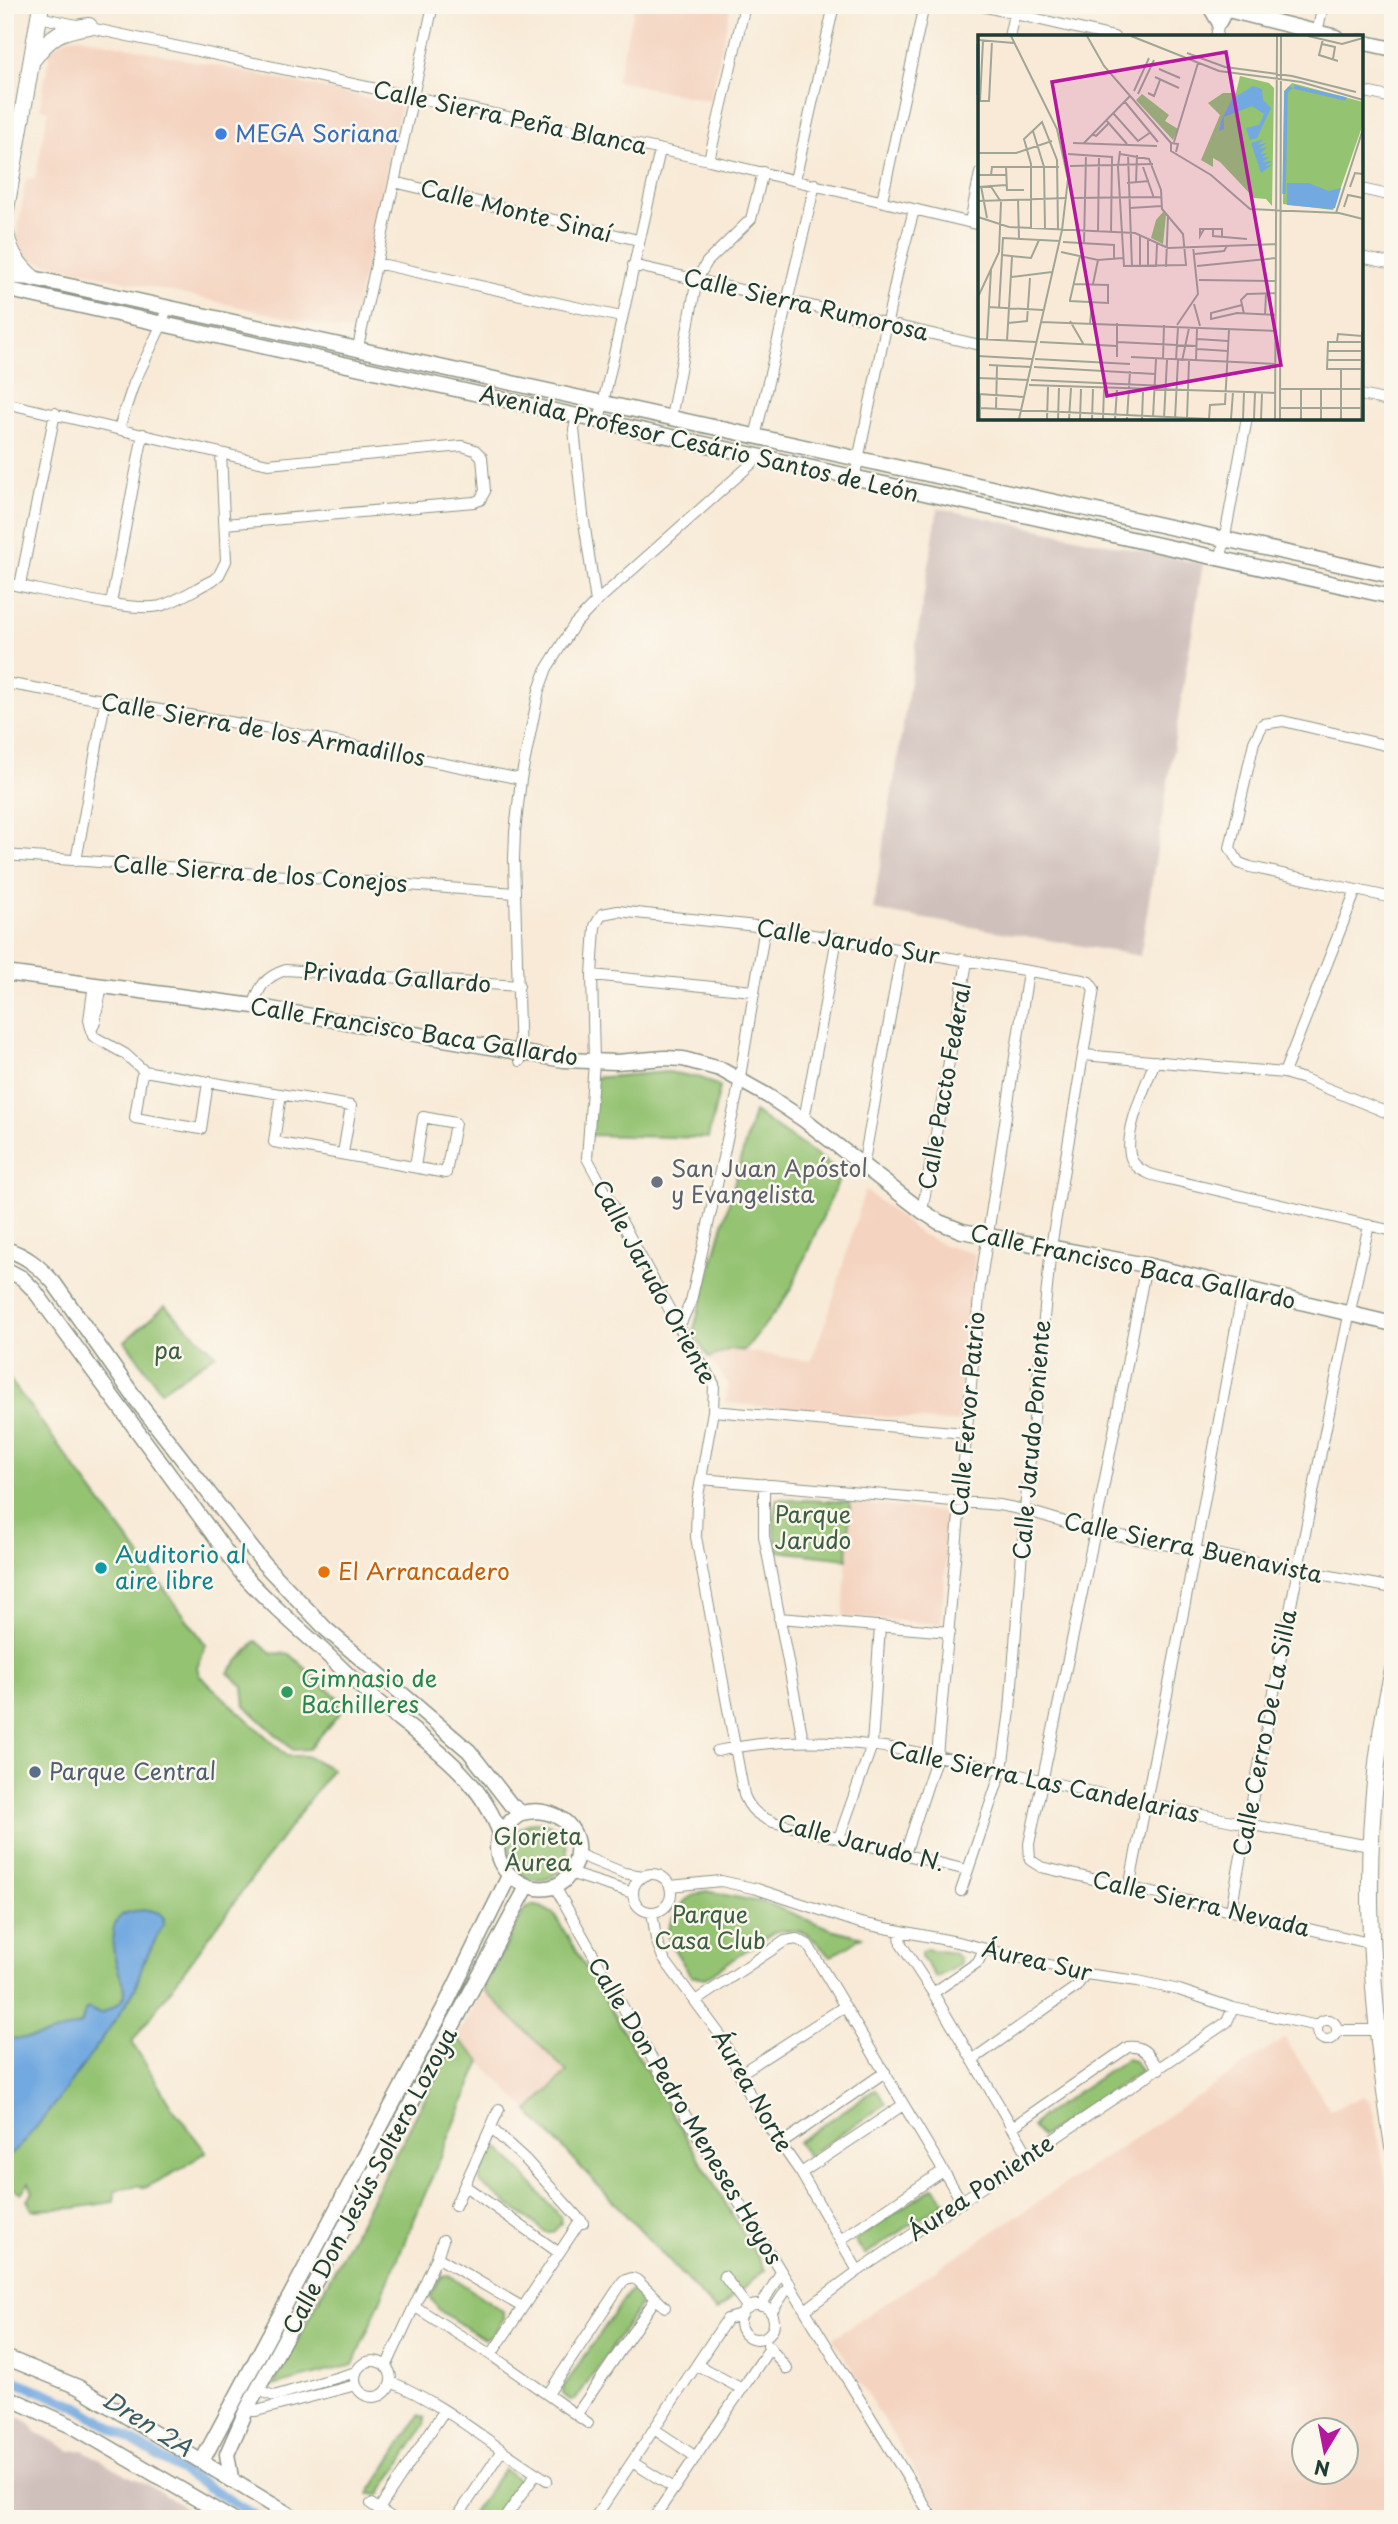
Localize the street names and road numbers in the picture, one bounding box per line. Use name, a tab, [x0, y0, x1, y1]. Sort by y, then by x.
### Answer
street label: Calle Sierra Peña Blanca	[370, 70, 651, 163]
street label: Calle Monte Sinaí	[417, 169, 617, 250]
street label: Calle Sierra Rumorosa	[680, 258, 933, 349]
street label: Avenida Profesor Cesário Santos de León	[476, 375, 922, 510]
street label: Calle Sierra de los Armadillos	[98, 683, 428, 774]
street label: Calle Sierra de los Conejos	[112, 845, 409, 900]
street label: Calle Jarudo Sur	[754, 909, 943, 972]
street label: Privada Gallardo	[302, 952, 492, 1001]
street label: Calle Pacto Federal	[908, 979, 979, 1192]
street label: Calle Francisco Baca Gallardo	[248, 987, 581, 1074]
street label: Calle Jarudo Oriente	[585, 1173, 726, 1390]
street label: Calle Francisco Baca Gallardo	[967, 1214, 1299, 1317]
street label: Calle Fervor Patrio	[940, 1310, 993, 1518]
street label: Calle Jarudo Poniente	[1003, 1318, 1058, 1561]
street label: Calle Sierra Buenavista	[1061, 1502, 1326, 1591]
street label: Calle Cerro De La Silla	[1222, 1606, 1305, 1859]
street label: Calle Sierra Las Candelarias	[886, 1730, 1203, 1831]
street label: Calle Jarudo N.	[774, 1804, 949, 1879]
street label: Calle Sierra Nevada	[1089, 1861, 1314, 1945]
street label: Áurea Sur	[979, 1930, 1096, 1989]
street label: Calle Don Pedro Meneses Hoyos	[580, 1950, 792, 2271]
street label: Calle Don Jesús Soltero Lozoya	[273, 2020, 465, 2340]
street label: Áurea Norte	[704, 2022, 803, 2158]
street label: Áurea Poniente	[900, 2125, 1060, 2249]

